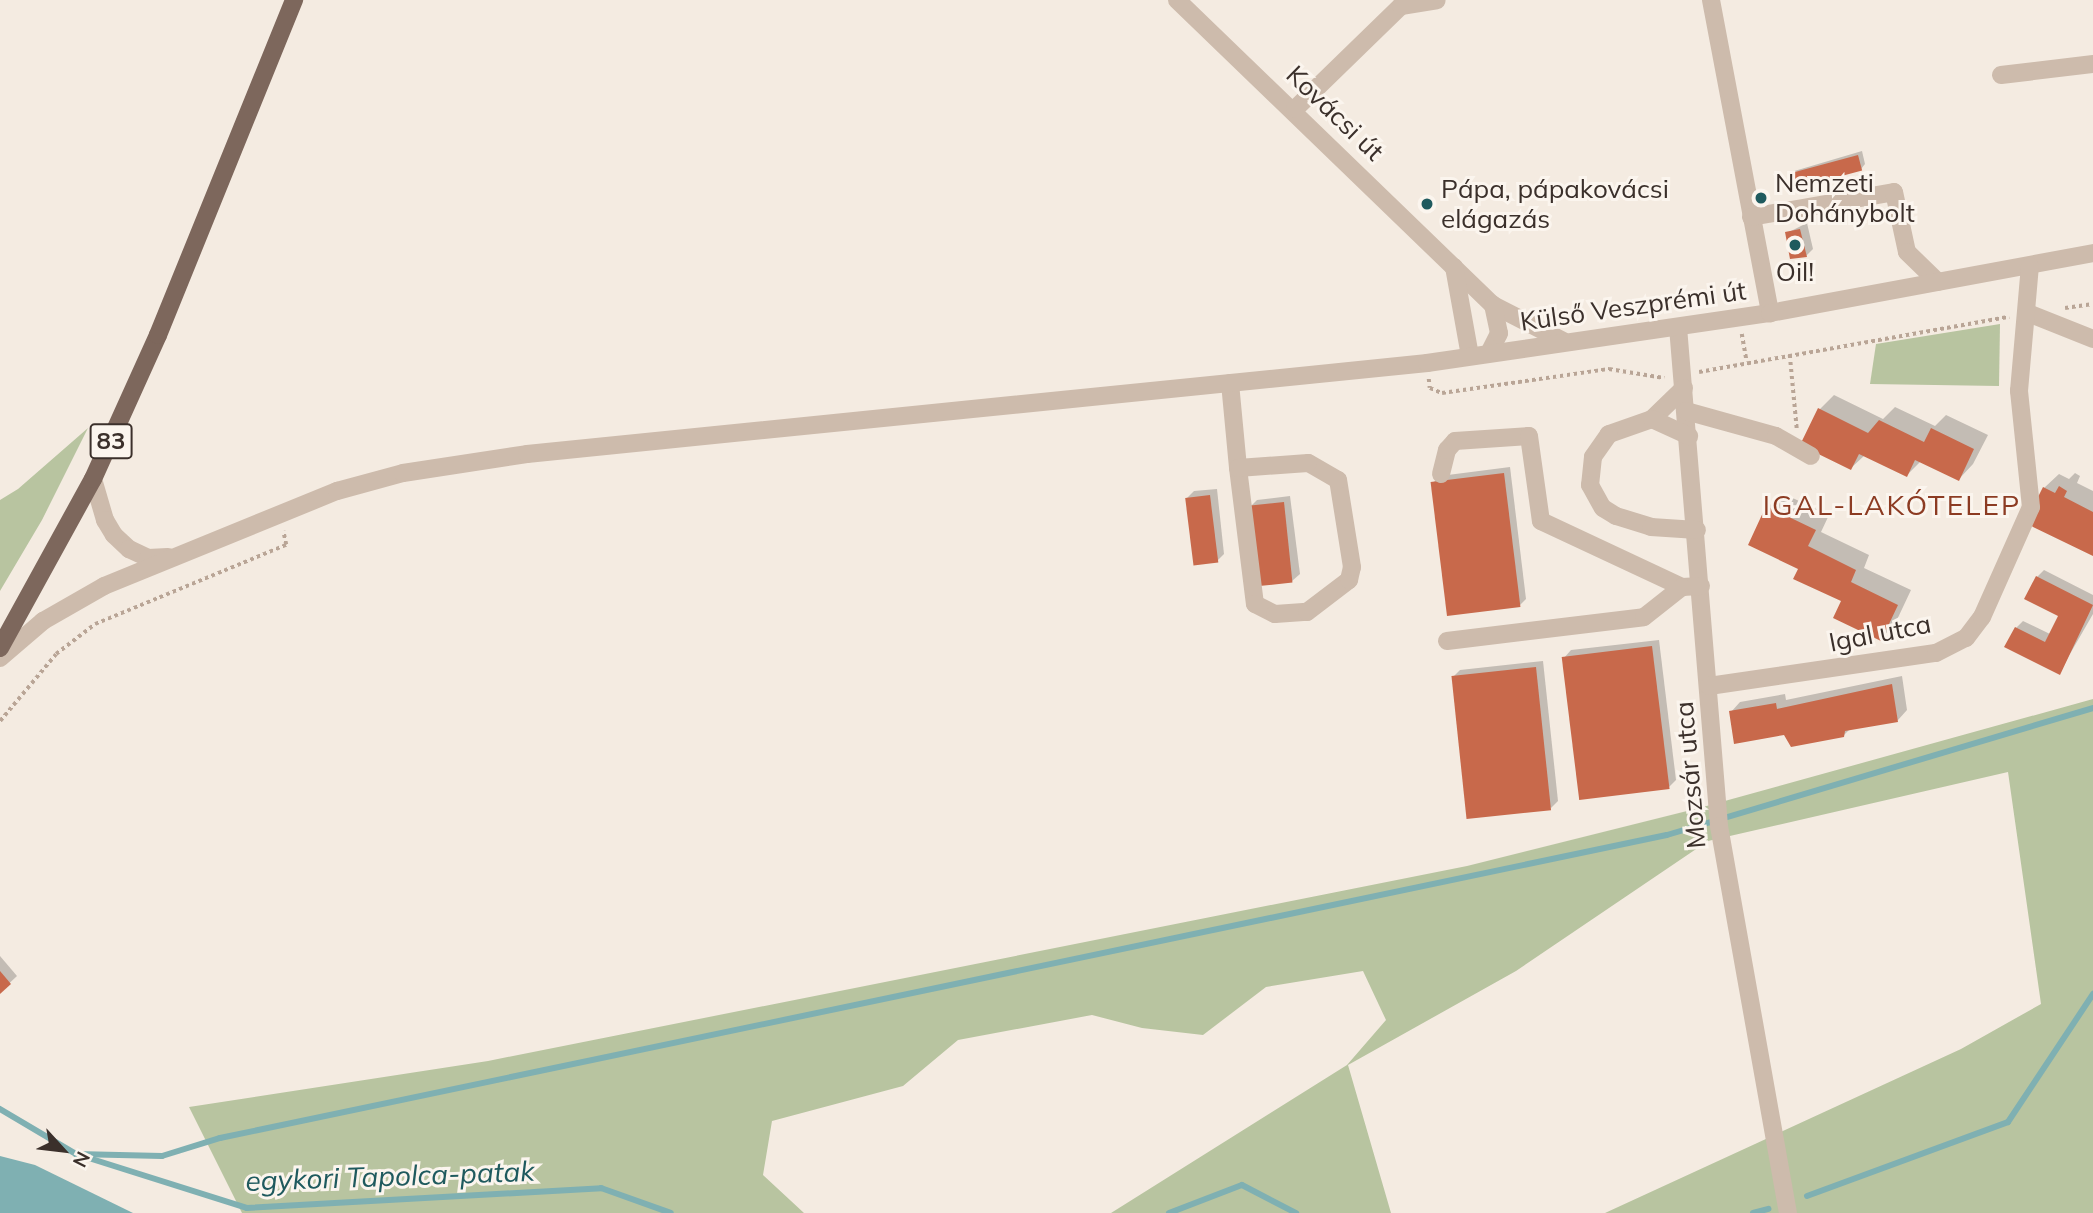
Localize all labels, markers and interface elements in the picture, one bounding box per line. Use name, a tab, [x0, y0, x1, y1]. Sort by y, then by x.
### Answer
street label: Kovácsi út	[1280, 59, 1390, 167]
place label: Nemzeti Dohánybolt	[1775, 167, 1915, 228]
place label: Pápa, pápakovácsi elágazás	[1441, 173, 1669, 234]
marker: Nemzeti Dohánybolt	[1753, 190, 1769, 206]
marker: Pápa, pápakovácsi elágazás	[1419, 196, 1435, 212]
marker: Oil!	[1787, 237, 1803, 253]
place label: Oil!	[1776, 256, 1814, 288]
street label: Külső Veszprémi út	[1518, 275, 1748, 337]
road number: 83	[88, 420, 134, 462]
district label: IGAL-LAKÓTELEP	[1765, 488, 2019, 522]
street label: Igal utca	[1826, 608, 1934, 658]
street label: Mozsár utca	[1668, 700, 1712, 850]
north arrow	[28, 1115, 98, 1185]
text: N	[68, 1148, 96, 1171]
water label: egykori Tapolca-patak	[245, 1154, 535, 1198]

